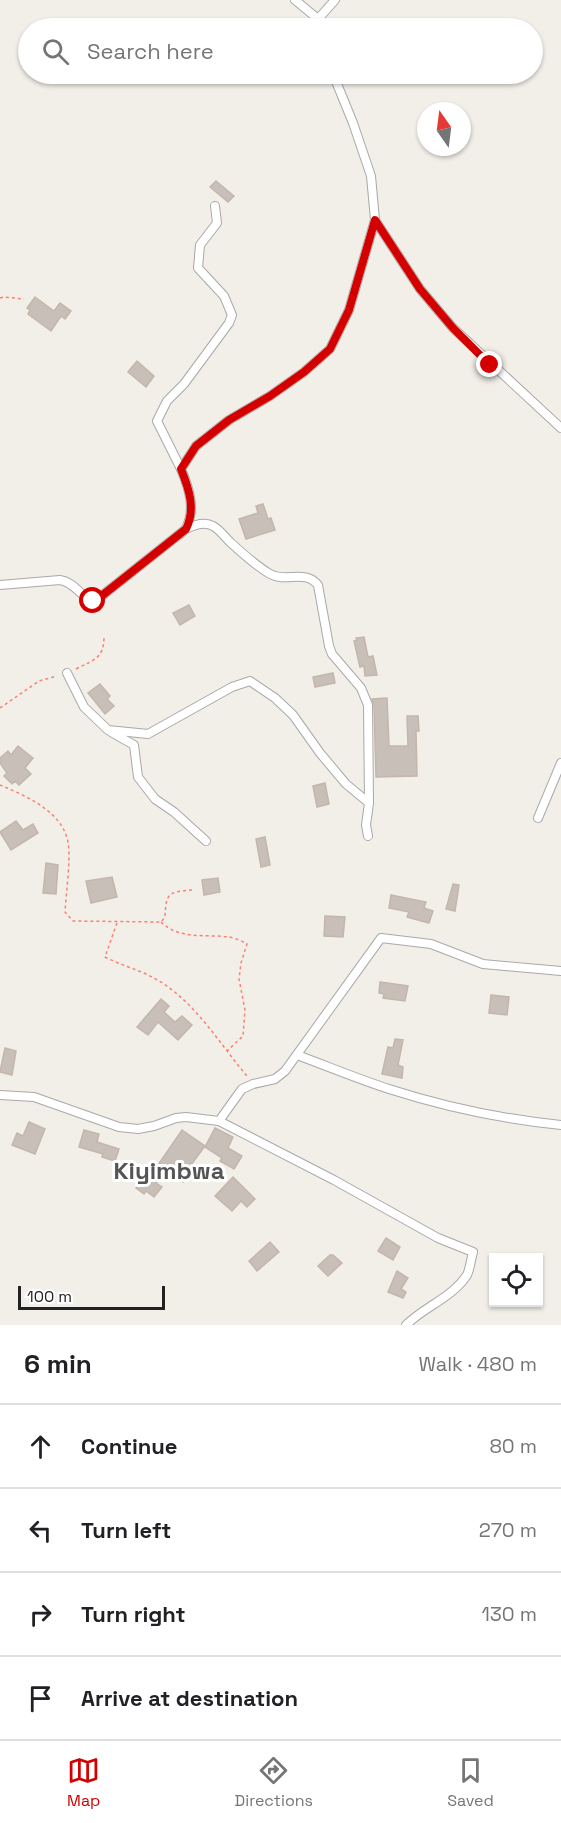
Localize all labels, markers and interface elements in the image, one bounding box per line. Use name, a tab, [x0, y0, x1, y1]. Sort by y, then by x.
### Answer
search box	[18, 18, 543, 84]
icon: search	[39, 35, 72, 68]
text: Search here	[87, 37, 214, 65]
north arrow	[417, 102, 471, 156]
route end	[476, 351, 502, 377]
route start	[79, 587, 105, 613]
district label: Kiyimbwa	[113, 1155, 225, 1186]
map controls	[489, 1253, 543, 1307]
button: locate	[489, 1253, 543, 1307]
scale bar	[18, 1283, 165, 1310]
text: 100 m	[27, 1286, 72, 1307]
text: 6 min	[24, 1347, 92, 1381]
text: Walk · 480 m	[418, 1351, 537, 1377]
icon: ahead	[24, 1430, 57, 1463]
text: Continue	[81, 1432, 177, 1460]
text: 80 m	[489, 1433, 537, 1459]
icon: left	[24, 1514, 57, 1547]
text: Turn left	[81, 1516, 171, 1544]
text: 270 m	[479, 1517, 537, 1543]
icon: right	[24, 1598, 57, 1631]
text: Turn right	[81, 1600, 186, 1628]
text: 130 m	[481, 1601, 537, 1627]
icon: arrive	[24, 1682, 57, 1715]
text: Arrive at destination	[81, 1684, 298, 1712]
tab: Map	[67, 1754, 100, 1811]
tab: Directions	[235, 1754, 313, 1811]
tab: Saved	[447, 1754, 494, 1811]

